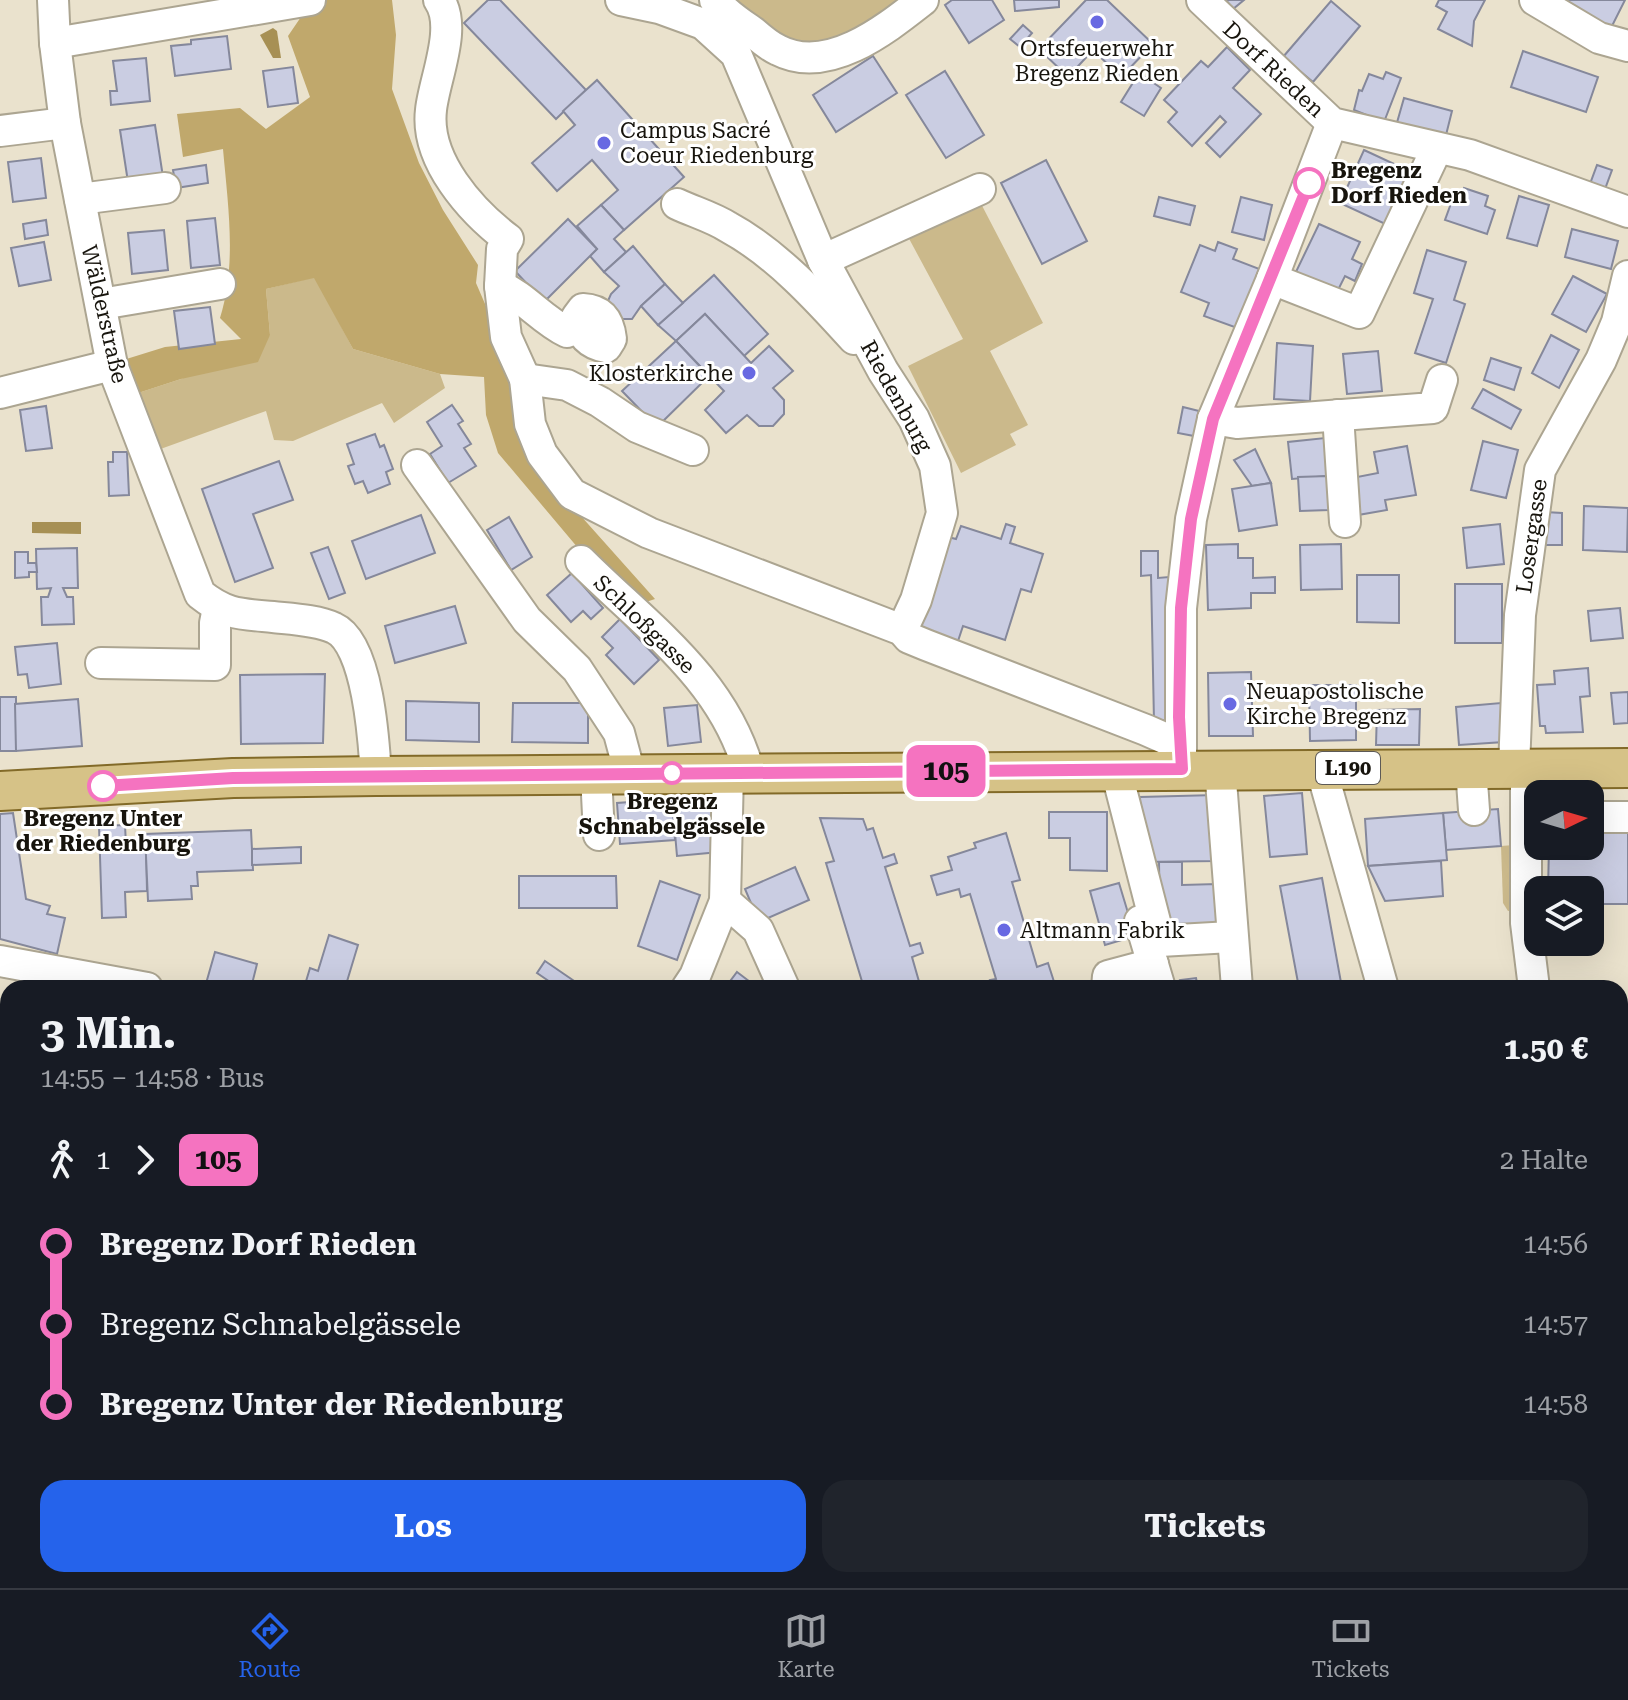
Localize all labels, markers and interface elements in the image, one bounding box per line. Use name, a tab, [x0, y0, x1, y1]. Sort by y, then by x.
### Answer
marker: Ortsfeuerwehr Bregenz Rieden	[1088, 13, 1106, 31]
street label: Dorf Rieden	[1218, 16, 1329, 122]
place label: Ortsfeuerwehr Bregenz Rieden	[1015, 36, 1179, 86]
place label: Campus Sacré Coeur Riedenburg	[620, 118, 814, 168]
marker: Campus Sacré Coeur Riedenburg	[595, 134, 613, 152]
place label: Bregenz Dorf Rieden	[1331, 158, 1467, 208]
marker: Bregenz Dorf Rieden	[1294, 168, 1324, 198]
street label: Wälderstraße	[76, 243, 133, 386]
street label: Riedenburg	[856, 336, 938, 457]
place label: Klosterkirche	[589, 361, 733, 386]
marker: Klosterkirche	[740, 364, 758, 382]
street label: Losergasse	[1511, 477, 1552, 595]
street label: Schloßgasse	[589, 570, 700, 679]
place label: Neuapostolische Kirche Bregenz	[1246, 679, 1424, 729]
marker: Neuapostolische Kirche Bregenz	[1221, 695, 1239, 713]
line badge: 105	[900, 745, 992, 797]
road number: L190	[1316, 752, 1380, 784]
text: 105	[922, 754, 970, 787]
marker: Bregenz Schnabelgässele	[661, 762, 683, 784]
marker: Bregenz Unter der Riedenburg	[88, 771, 118, 801]
north arrow	[1524, 780, 1604, 860]
map controls	[1524, 780, 1604, 956]
place label: Bregenz Schnabelgässele	[579, 789, 765, 839]
place label: Bregenz Unter der Riedenburg	[16, 806, 191, 856]
button: layers	[1524, 876, 1604, 956]
place label: Altmann Fabrik	[1020, 918, 1185, 943]
marker: Altmann Fabrik	[995, 921, 1013, 939]
text: 3 Min.	[40, 1007, 176, 1059]
text: 1.50 €	[1504, 1031, 1588, 1066]
text: 14:55 – 14:58 · Bus	[40, 1063, 264, 1093]
icon: walk	[40, 1138, 84, 1182]
icon: forward	[123, 1138, 167, 1182]
text: 105	[195, 1143, 242, 1176]
text: 1	[96, 1145, 111, 1175]
text: 2 Halte	[1500, 1145, 1588, 1175]
text: Bregenz Dorf Rieden	[100, 1227, 417, 1262]
text: 14:56	[1523, 1229, 1588, 1259]
text: Bregenz Schnabelgässele	[100, 1307, 461, 1342]
text: 14:57	[1523, 1309, 1588, 1339]
text: Bregenz Unter der Riedenburg	[100, 1387, 563, 1422]
text: 14:58	[1523, 1389, 1588, 1419]
button: Los	[40, 1480, 806, 1572]
button: Tickets	[822, 1480, 1588, 1572]
tab: Route	[238, 1609, 301, 1682]
tab: Karte	[778, 1609, 835, 1682]
tab: Tickets	[1312, 1609, 1390, 1682]

